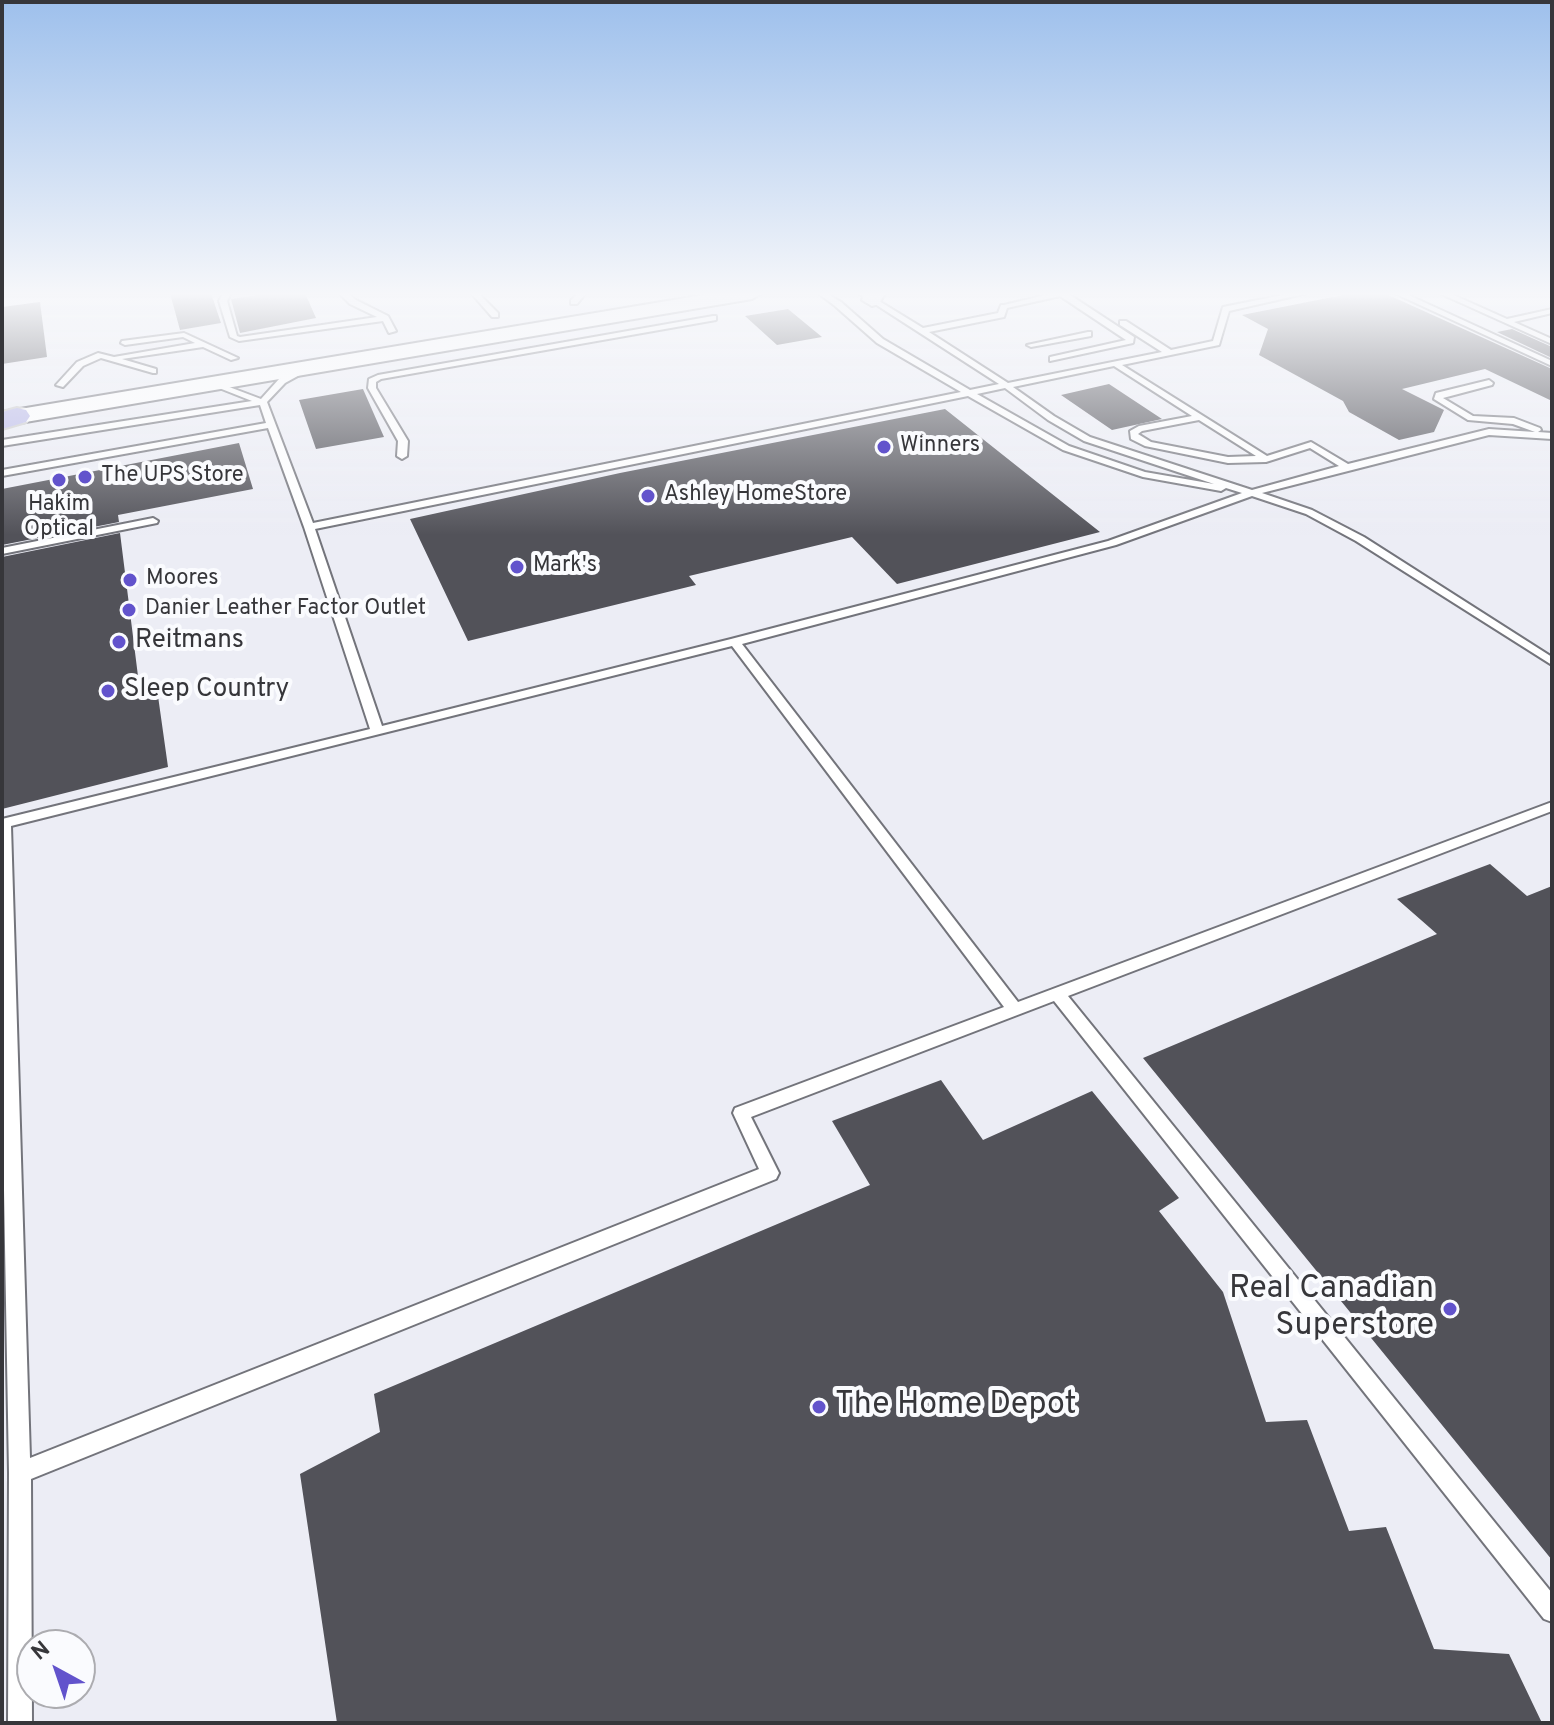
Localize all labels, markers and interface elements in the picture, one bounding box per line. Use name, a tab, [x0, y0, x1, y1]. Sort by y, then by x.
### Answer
place label: Winners	[900, 434, 980, 460]
marker: Winners	[875, 438, 893, 456]
place label: The UPS Store	[101, 464, 244, 490]
marker: The UPS Store	[76, 468, 94, 486]
marker: Hakim Optical	[50, 471, 68, 489]
place label: Ashley HomeStore	[664, 483, 847, 509]
marker: Ashley HomeStore	[639, 487, 657, 505]
place label: Hakim Optical	[24, 493, 94, 544]
place label: Mark's	[533, 554, 597, 580]
marker: Mark's	[508, 558, 526, 576]
place label: Moores	[146, 567, 218, 593]
marker: Moores	[121, 571, 139, 589]
place label: Danier Leather Factor Outlet	[145, 597, 426, 623]
marker: Danier Leather Factor Outlet	[120, 601, 138, 619]
place label: Reitmans	[135, 626, 244, 658]
marker: Reitmans	[110, 633, 128, 651]
place label: Sleep Country	[124, 675, 289, 707]
marker: Sleep Country	[99, 682, 117, 700]
place label: Real Canadian Superstore	[1229, 1272, 1434, 1347]
marker: Real Canadian Superstore	[1441, 1300, 1459, 1318]
place label: The Home Depot	[835, 1388, 1077, 1426]
marker: The Home Depot	[810, 1398, 828, 1416]
north arrow	[16, 1629, 96, 1709]
text: N	[27, 1636, 56, 1667]

